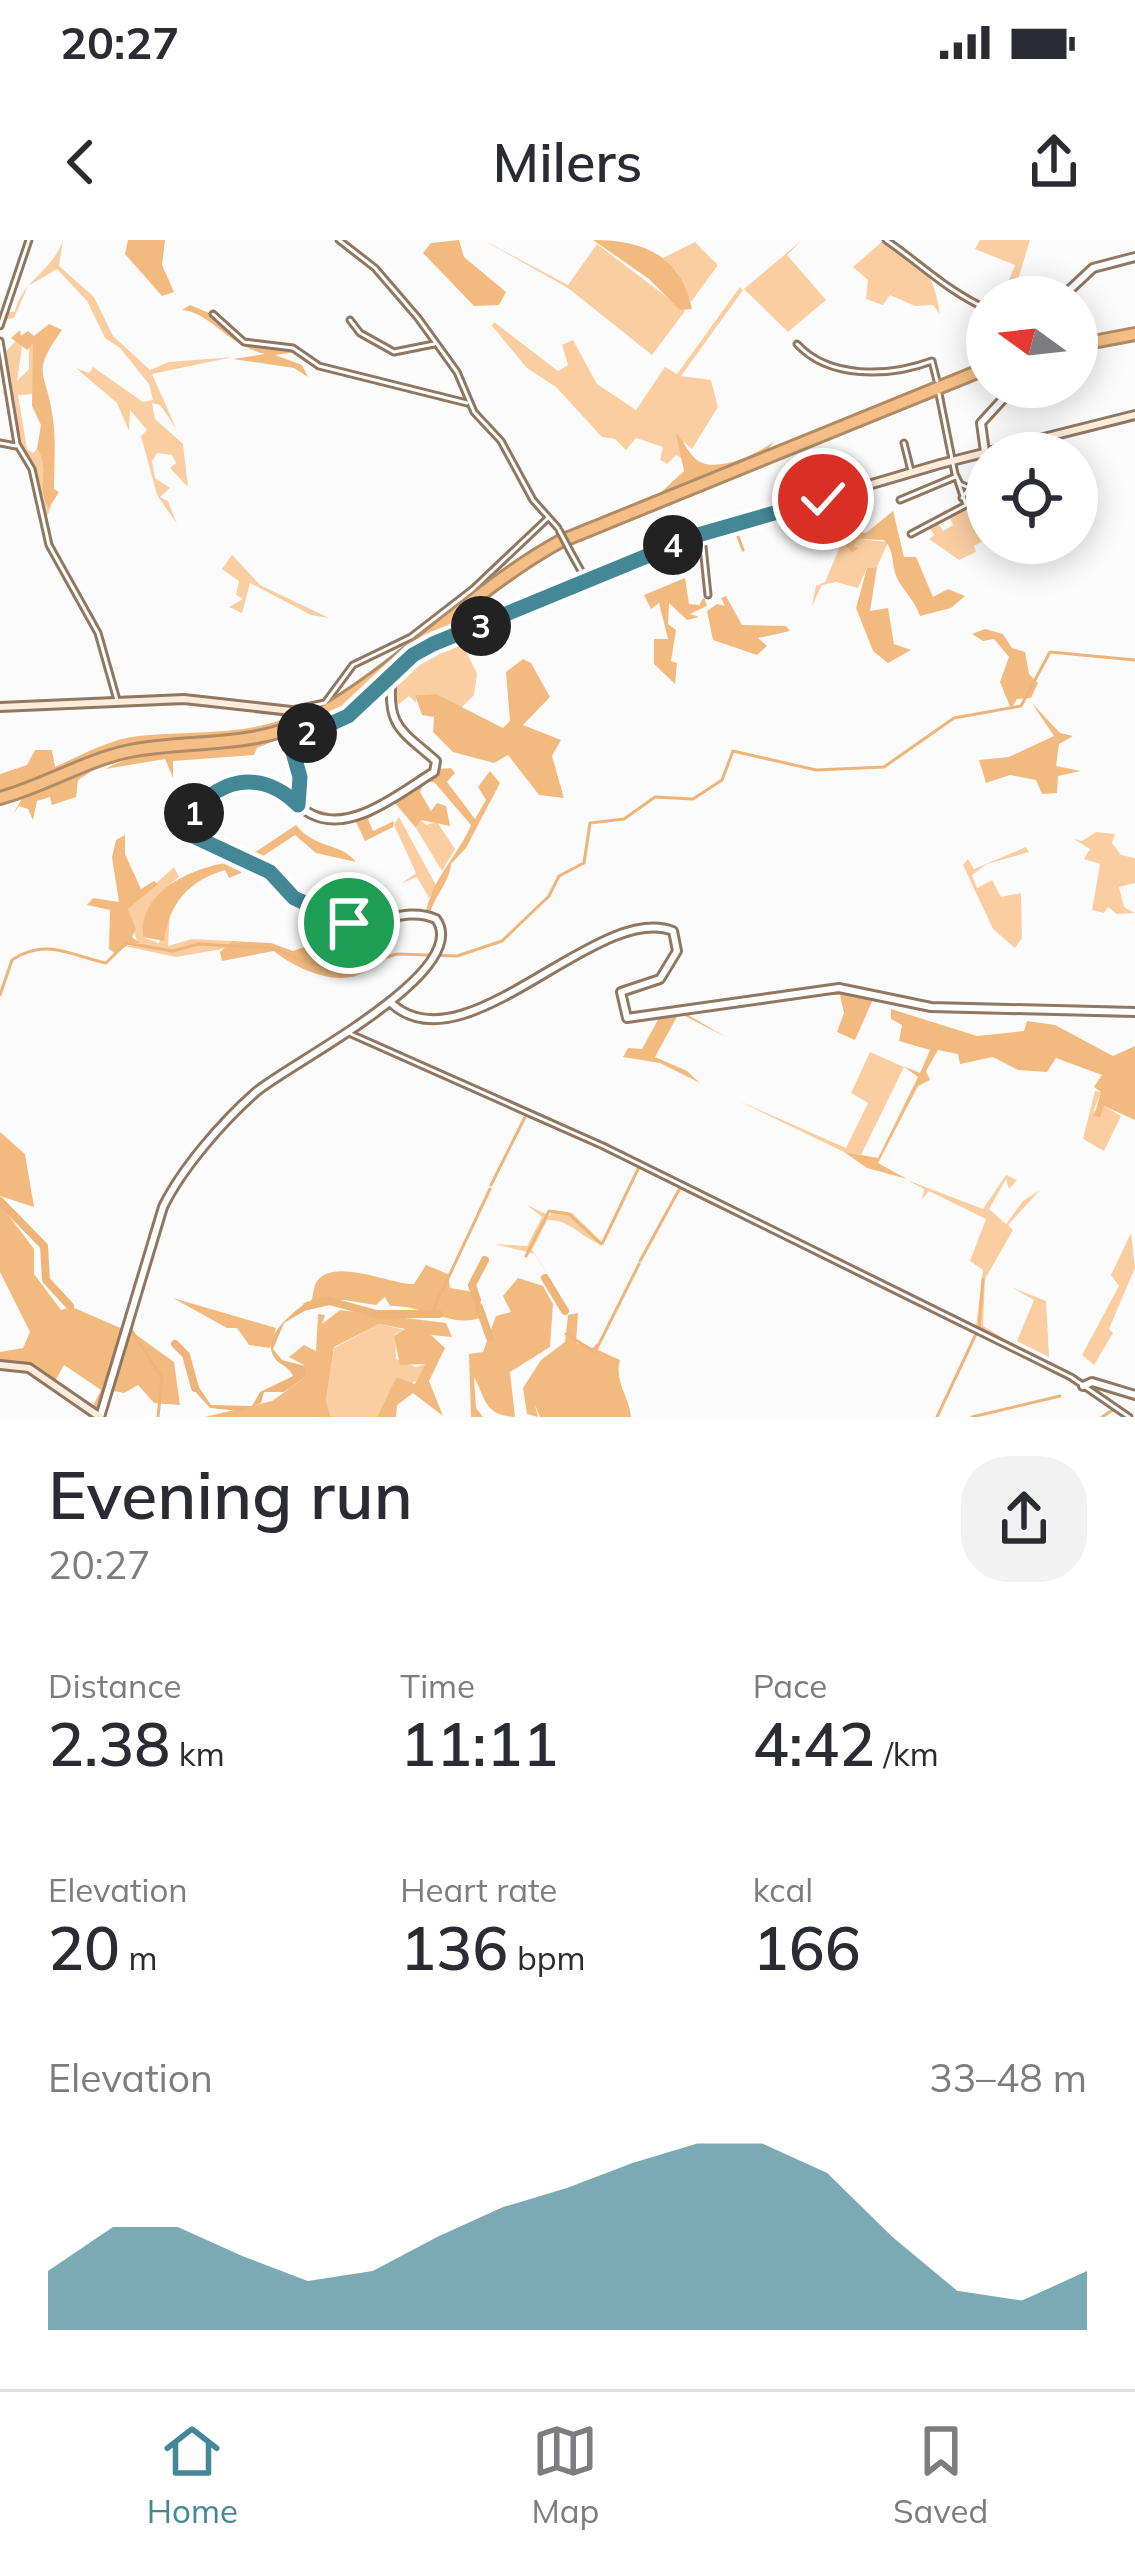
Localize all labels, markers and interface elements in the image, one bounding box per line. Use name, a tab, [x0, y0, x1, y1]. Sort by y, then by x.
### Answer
text: 20:27	[60, 14, 179, 70]
text: Milers	[492, 128, 643, 196]
icon: back	[48, 129, 114, 195]
icon: share	[1021, 129, 1087, 195]
north arrow	[966, 276, 1098, 408]
map controls	[966, 276, 1098, 564]
button: locate	[966, 432, 1098, 564]
pin	[772, 448, 874, 550]
icon: check	[790, 466, 856, 532]
pin: 4	[643, 515, 703, 575]
text: 4	[663, 524, 683, 565]
pin: 3	[451, 596, 511, 656]
text: 3	[471, 605, 491, 646]
pin: 2	[277, 703, 337, 763]
text: 2	[297, 712, 317, 753]
pin: 1	[164, 783, 224, 843]
text: 1	[184, 792, 204, 833]
pin	[298, 872, 400, 974]
icon: arrive	[316, 890, 382, 956]
text: Evening run	[48, 1453, 413, 1536]
button: share	[961, 1456, 1087, 1582]
text: 20:27	[48, 1540, 151, 1589]
text: Distance	[48, 1665, 181, 1706]
text: Time	[400, 1665, 475, 1706]
text: Pace	[753, 1665, 827, 1706]
text: 2.38	[48, 1706, 170, 1781]
text: 11:11	[400, 1706, 559, 1781]
text: 4:42	[753, 1706, 875, 1781]
text: km	[170, 1733, 225, 1774]
text: /km	[875, 1733, 939, 1774]
text: Elevation	[48, 1869, 188, 1910]
text: Heart rate	[400, 1869, 557, 1910]
text: kcal	[753, 1869, 813, 1910]
text: 20	[48, 1910, 120, 1985]
text: 136	[400, 1910, 508, 1985]
text: 166	[753, 1910, 861, 1985]
text: m	[120, 1937, 158, 1978]
text: bpm	[508, 1937, 586, 1978]
text: Elevation	[48, 2053, 213, 2102]
text: 33–48 m	[929, 2053, 1087, 2102]
tab: Home	[147, 2418, 238, 2531]
tab: Map	[531, 2418, 599, 2531]
tab: Saved	[893, 2418, 988, 2531]

